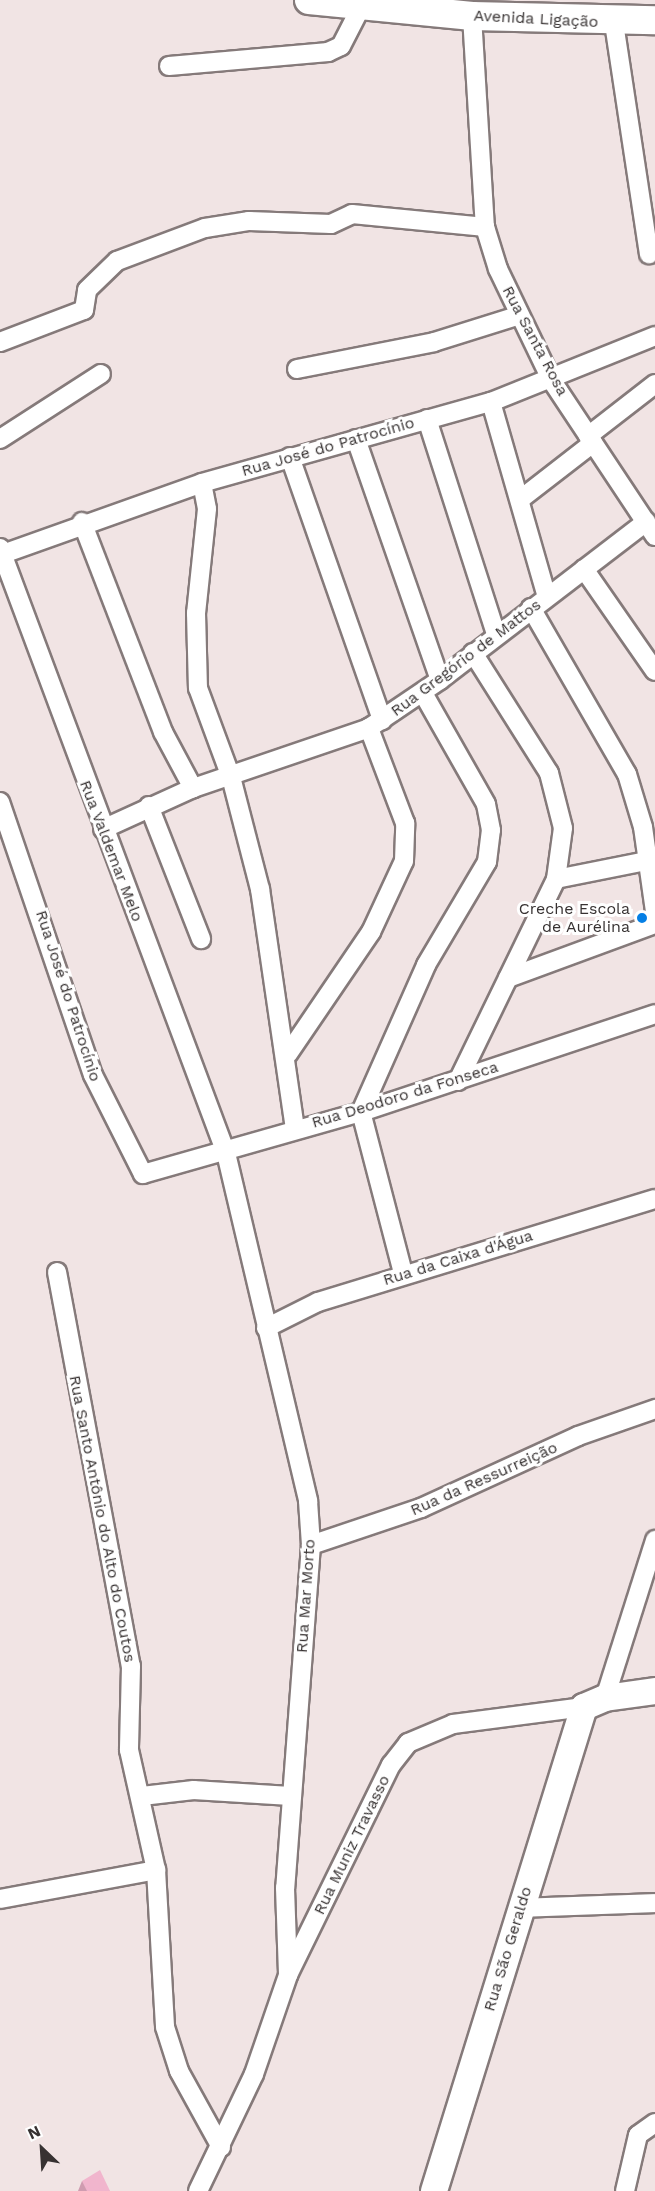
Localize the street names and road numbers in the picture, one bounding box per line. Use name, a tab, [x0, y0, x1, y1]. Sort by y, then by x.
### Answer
street label: Avenida Ligação	[473, 6, 599, 32]
street label: Rua Santa Rosa	[498, 282, 572, 400]
street label: Rua José do Patrocínio	[239, 413, 417, 481]
street label: Rua Gregório de Mattos	[387, 595, 545, 721]
street label: Rua Valdemar Melo	[75, 777, 147, 925]
street label: Rua José do Patrocínio	[31, 908, 105, 1084]
street label: Rua Deodoro da Fonseca	[309, 1057, 501, 1133]
street label: Rua da Caixa d'Água	[380, 1226, 536, 1290]
street label: Rua Santo Antônio do Alto do Coutos	[65, 1373, 139, 1665]
street label: Rua da Ressurreição	[407, 1438, 561, 1520]
street label: Rua Mar Morto	[292, 1538, 320, 1654]
street label: Rua Muniz Travasso	[310, 1772, 394, 1918]
street label: Rua São Geraldo	[480, 1884, 536, 2014]

